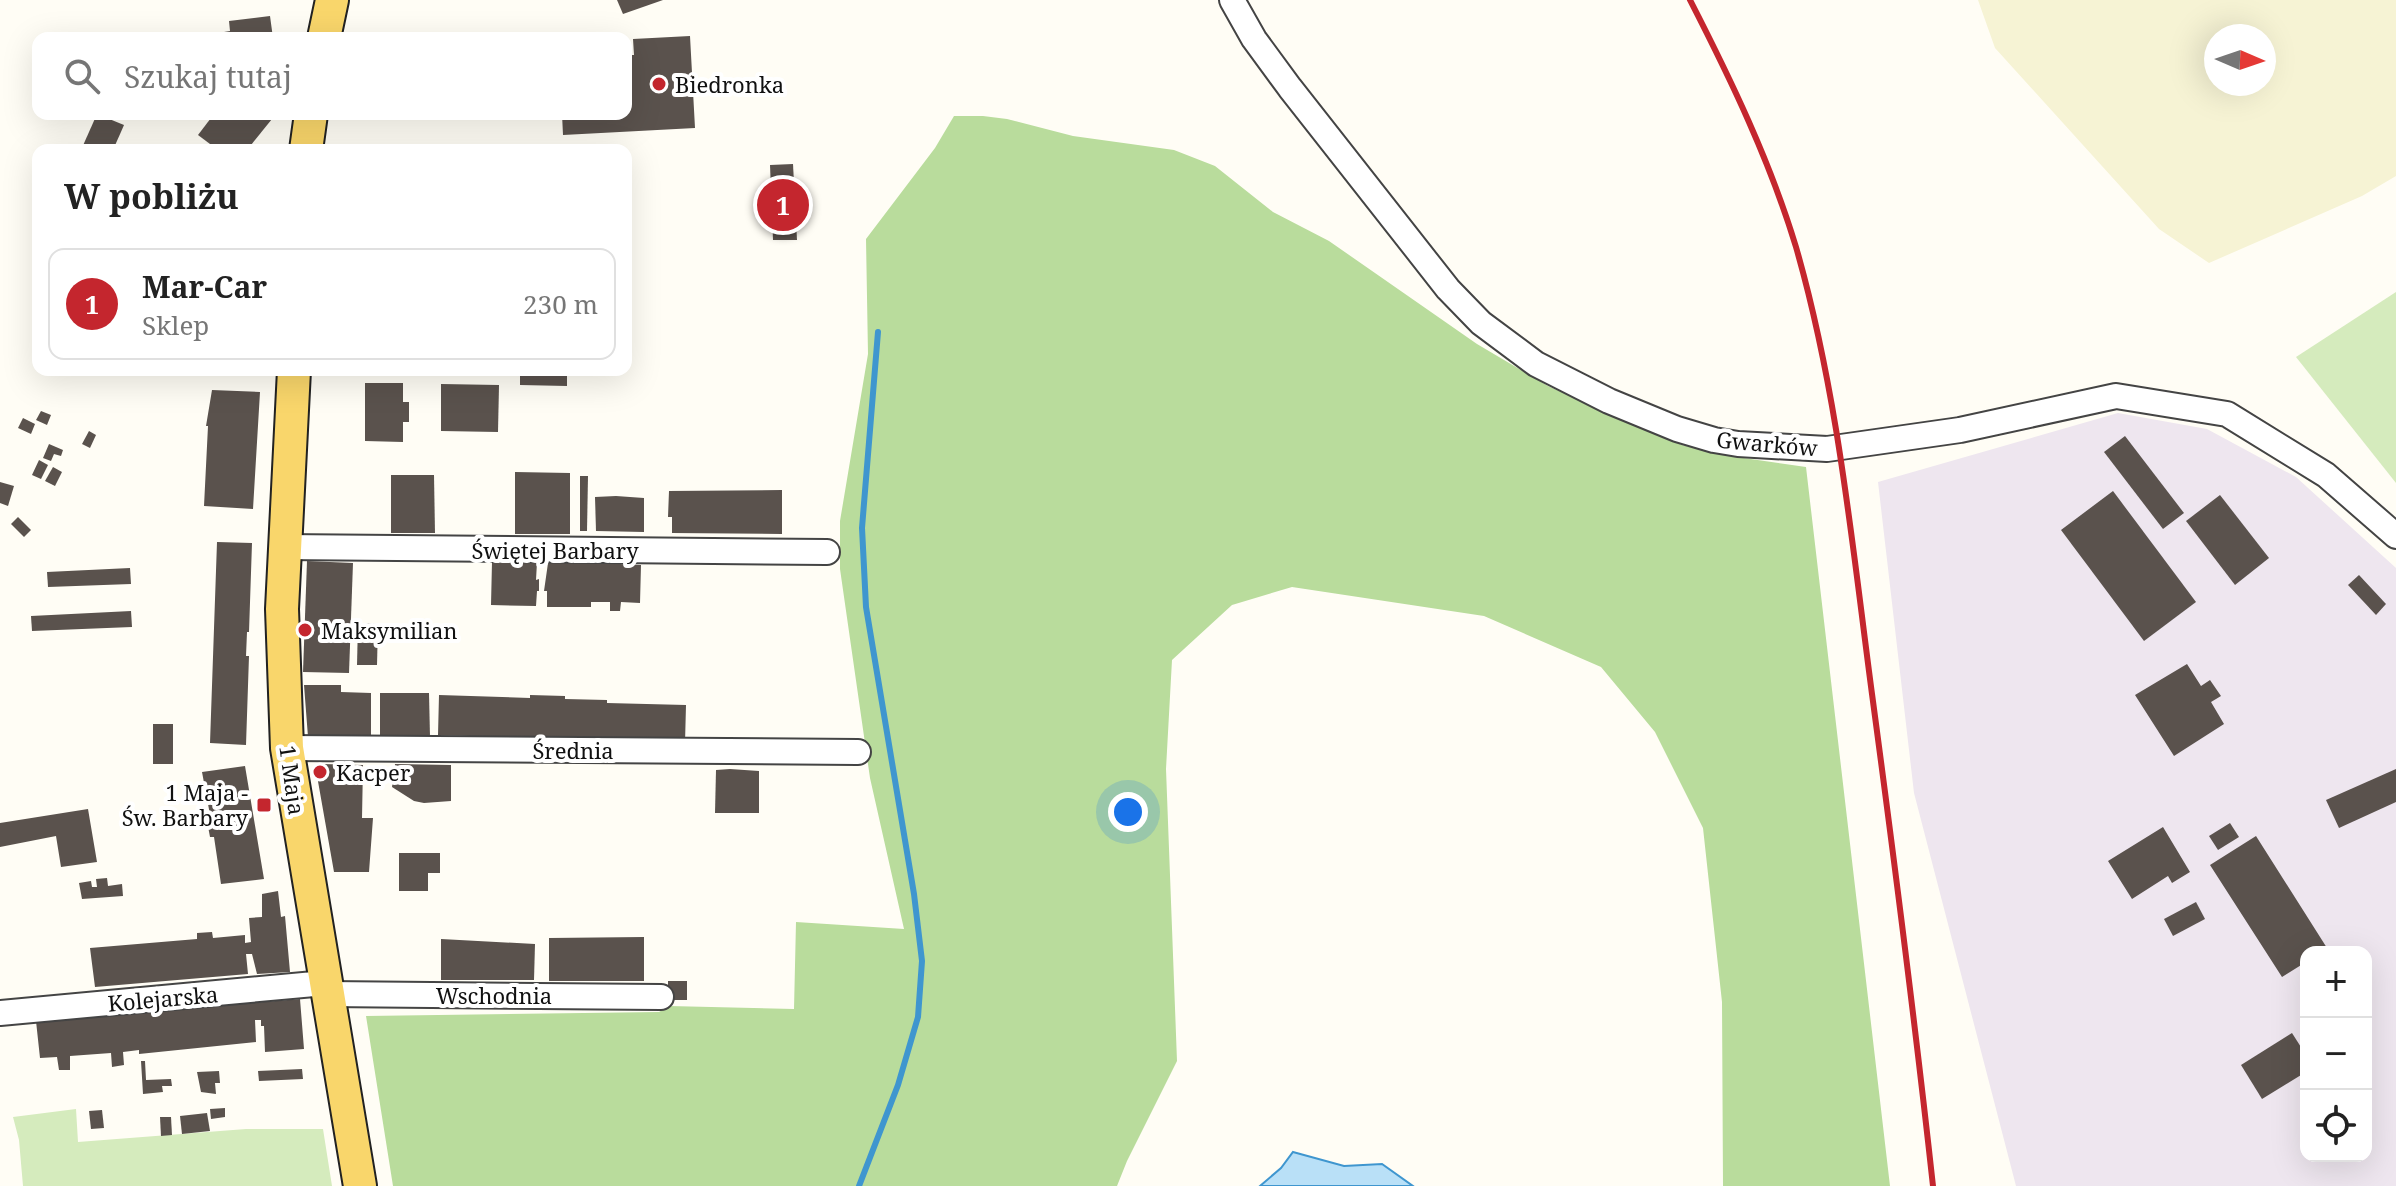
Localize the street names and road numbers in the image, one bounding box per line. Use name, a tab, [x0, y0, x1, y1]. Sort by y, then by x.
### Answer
street label: Gwarków	[1715, 424, 1819, 462]
street label: Świętej Barbary	[471, 535, 639, 565]
street label: Średnia	[532, 735, 614, 765]
street label: 1 Maja	[273, 743, 313, 817]
street label: Kolejarska	[107, 978, 219, 1018]
street label: Wschodnia	[436, 980, 552, 1010]

